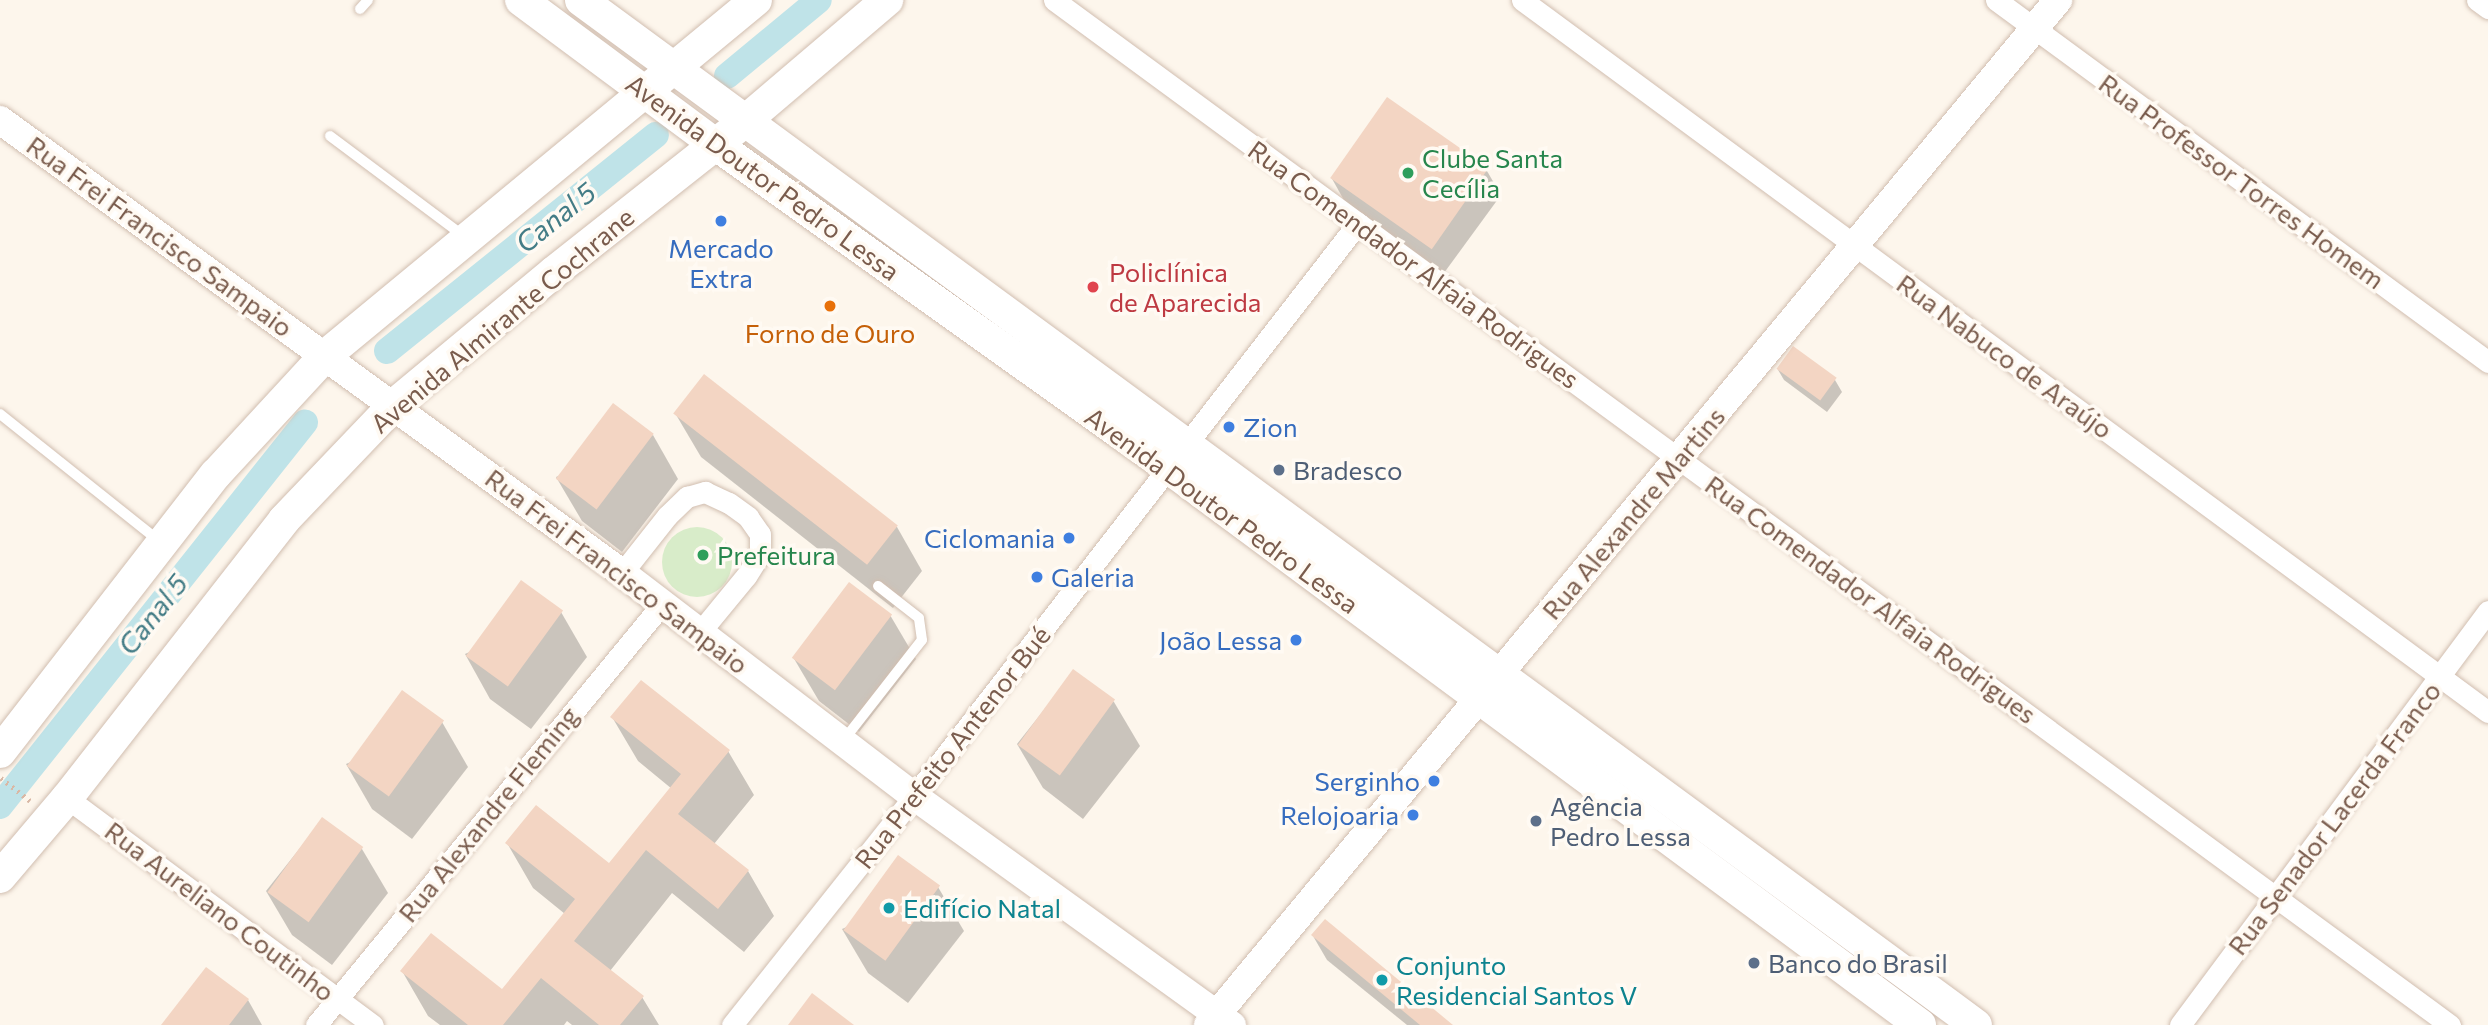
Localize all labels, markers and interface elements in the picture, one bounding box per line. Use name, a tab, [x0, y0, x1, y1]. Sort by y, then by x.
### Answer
street label: Avenida Doutor Pedro Lessa	[620, 67, 906, 287]
street label: Rua Professor Torres Homem	[2093, 67, 2391, 295]
street label: Rua Frei Francisco Sampaio	[21, 129, 299, 343]
street label: Rua Comendador Alfaia Rodrigues	[1242, 133, 1586, 395]
place label: Clube Santa Cecília	[1422, 142, 1563, 204]
marker: Clube Santa Cecília	[1400, 165, 1416, 181]
water label: Canal 5	[508, 175, 602, 259]
street label: Avenida Almirante Cochrane	[364, 201, 640, 439]
marker: Mercado Extra	[713, 213, 729, 229]
place label: Mercado Extra	[668, 232, 774, 294]
place label: Policlínica de Aparecida	[1109, 256, 1261, 318]
street label: Rua Nabuco de Araújo	[1891, 267, 2119, 445]
marker: Policlínica de Aparecida	[1083, 277, 1103, 297]
marker: Forno de Ouro	[822, 298, 838, 314]
place label: Forno de Ouro	[745, 317, 915, 349]
street label: Avenida Doutor Pedro Lessa	[1079, 400, 1365, 620]
street label: Rua Alexandre Martins	[1535, 401, 1731, 625]
place label: Zion	[1243, 411, 1298, 443]
marker: Zion	[1221, 419, 1237, 435]
place label: Bradesco	[1293, 454, 1402, 486]
street label: Rua Frei Francisco Sampaio	[479, 462, 755, 680]
marker: Bradesco	[1271, 462, 1287, 478]
street label: Rua Comendador Alfaia Rodrigues	[1699, 468, 2043, 730]
place label: Ciclomania	[924, 522, 1055, 554]
marker: Ciclomania	[1061, 530, 1077, 546]
place label: Prefeitura	[717, 539, 836, 571]
marker: Prefeitura	[695, 547, 711, 563]
place label: Galeria	[1051, 561, 1135, 593]
water label: Canal 5	[110, 567, 194, 661]
marker: Galeria	[1029, 569, 1045, 585]
street label: Rua Prefeito Antenor Bué	[848, 620, 1056, 874]
place label: João Lessa	[1159, 624, 1282, 656]
marker: João Lessa	[1288, 632, 1304, 648]
street label: Rua Senador Lacerda Franco	[2221, 675, 2447, 961]
street label: Rua Alexandre Fleming	[391, 700, 585, 928]
place label: Serginho	[1315, 765, 1420, 797]
marker: Serginho	[1426, 773, 1442, 789]
place label: Agência Pedro Lessa	[1550, 790, 1691, 852]
place label: Relojoaria	[1280, 799, 1399, 831]
marker: Relojoaria	[1405, 807, 1421, 823]
marker: Agência Pedro Lessa	[1528, 813, 1544, 829]
street label: Rua Aureliano Coutinho	[99, 815, 341, 1007]
place label: Edifício Natal	[903, 892, 1061, 924]
marker: Edifício Natal	[881, 900, 897, 916]
place label: Banco do Brasil	[1768, 947, 1948, 979]
place label: Conjunto Residencial Santos V	[1396, 949, 1637, 1010]
marker: Banco do Brasil	[1746, 955, 1762, 971]
marker: Conjunto Residencial Santos V	[1374, 972, 1390, 988]

